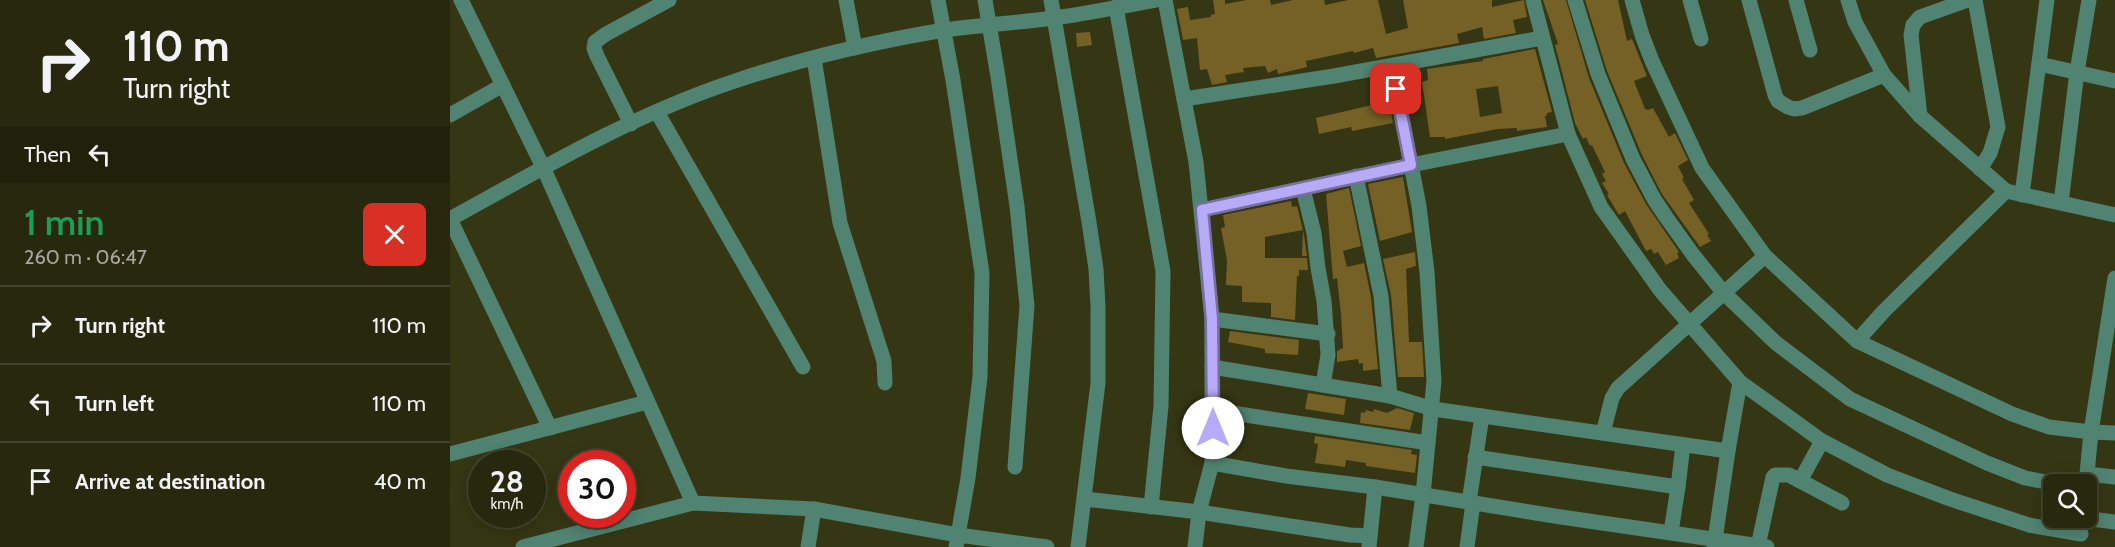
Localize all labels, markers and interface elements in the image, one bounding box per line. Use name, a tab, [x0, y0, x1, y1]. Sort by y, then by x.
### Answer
text: 110 m	[123, 20, 230, 72]
icon: right	[24, 24, 102, 102]
pin	[1370, 63, 1421, 114]
text: Turn right	[123, 72, 230, 105]
icon: arrive	[1379, 72, 1412, 105]
icon: left	[83, 138, 116, 171]
text: Then	[24, 141, 71, 168]
text: 1 min	[24, 200, 104, 244]
button: close	[363, 203, 426, 266]
text: 260 m · 06:47	[24, 245, 147, 269]
icon: right	[24, 309, 57, 342]
text: Turn right	[75, 312, 165, 339]
text: 110 m	[372, 312, 426, 339]
icon: left	[24, 387, 57, 420]
text: Turn left	[75, 390, 154, 417]
text: 110 m	[372, 390, 426, 417]
position arrow	[1181, 396, 1245, 460]
speed limit sign: 30	[558, 450, 636, 528]
text: 28	[490, 463, 524, 500]
icon: arrive	[24, 465, 57, 498]
text: Arrive at destination	[75, 468, 265, 495]
text: 40 m	[374, 468, 426, 495]
map controls	[2043, 474, 2097, 528]
button: search	[2043, 474, 2097, 528]
text: km/h	[491, 495, 523, 513]

